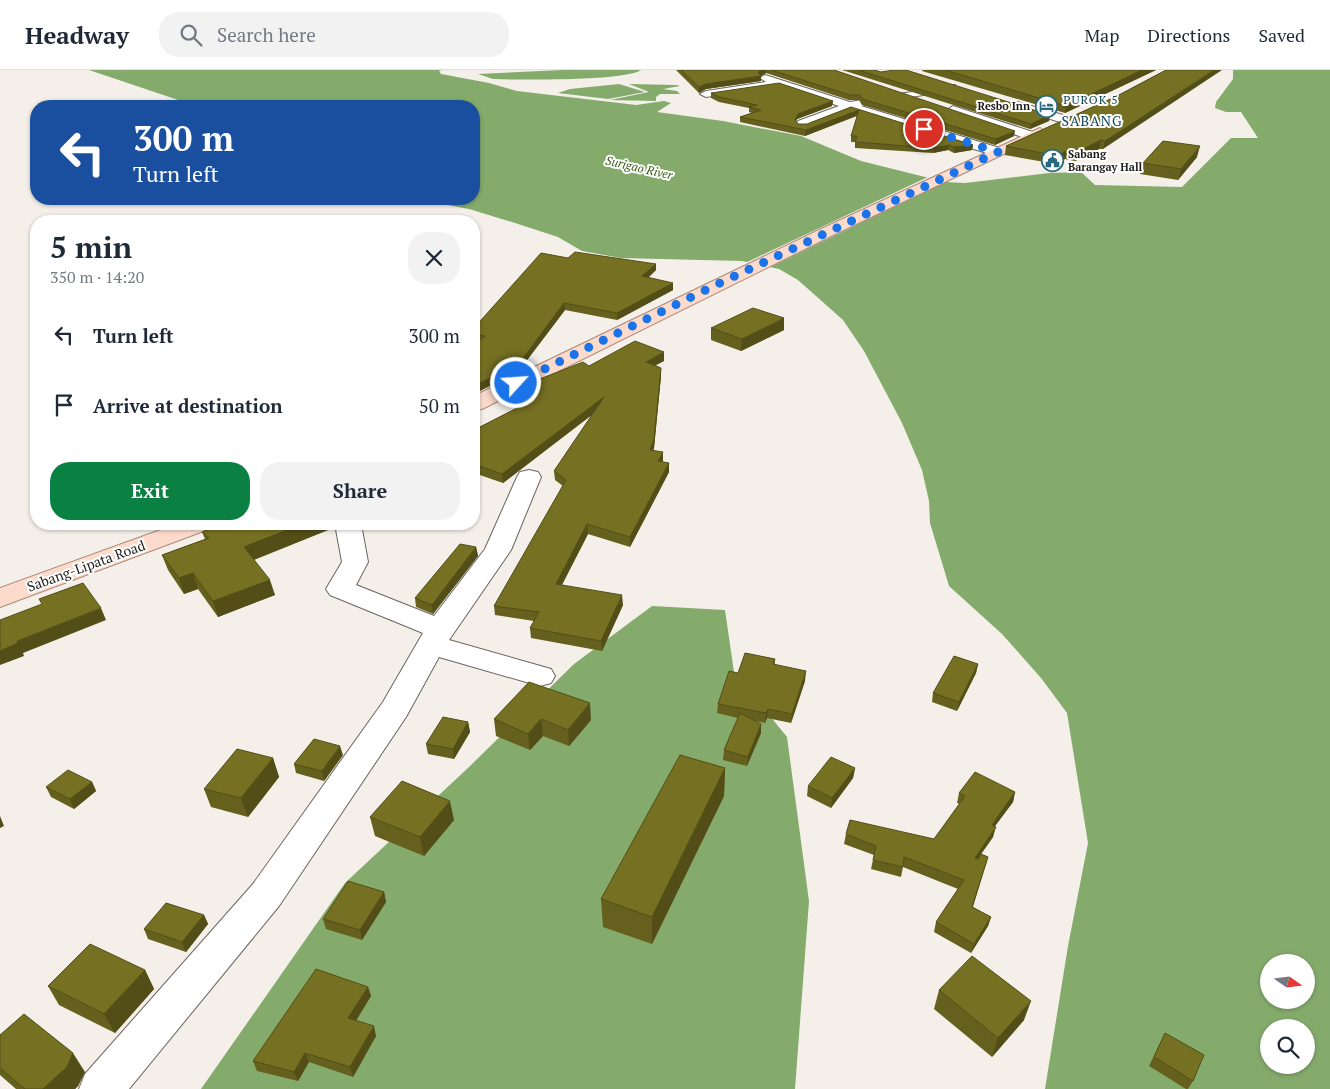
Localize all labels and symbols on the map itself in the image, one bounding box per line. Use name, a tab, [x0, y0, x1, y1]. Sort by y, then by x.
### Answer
district label: PUROK 5	[1063, 92, 1119, 107]
hotel icon: Resbo Inn	[1034, 94, 1058, 118]
place label: Resbo Inn	[977, 99, 1030, 113]
pin	[903, 108, 945, 150]
district label: SABANG	[1061, 111, 1123, 130]
place label: Sabang Barangay Hall	[1068, 147, 1143, 174]
public building icon: Sabang Barangay Hall	[1040, 148, 1064, 172]
water label: Surigao River	[604, 153, 675, 183]
position arrow	[489, 356, 541, 408]
street label: Sabang-Lipata Road	[24, 535, 148, 596]
north arrow	[1260, 954, 1315, 1009]

